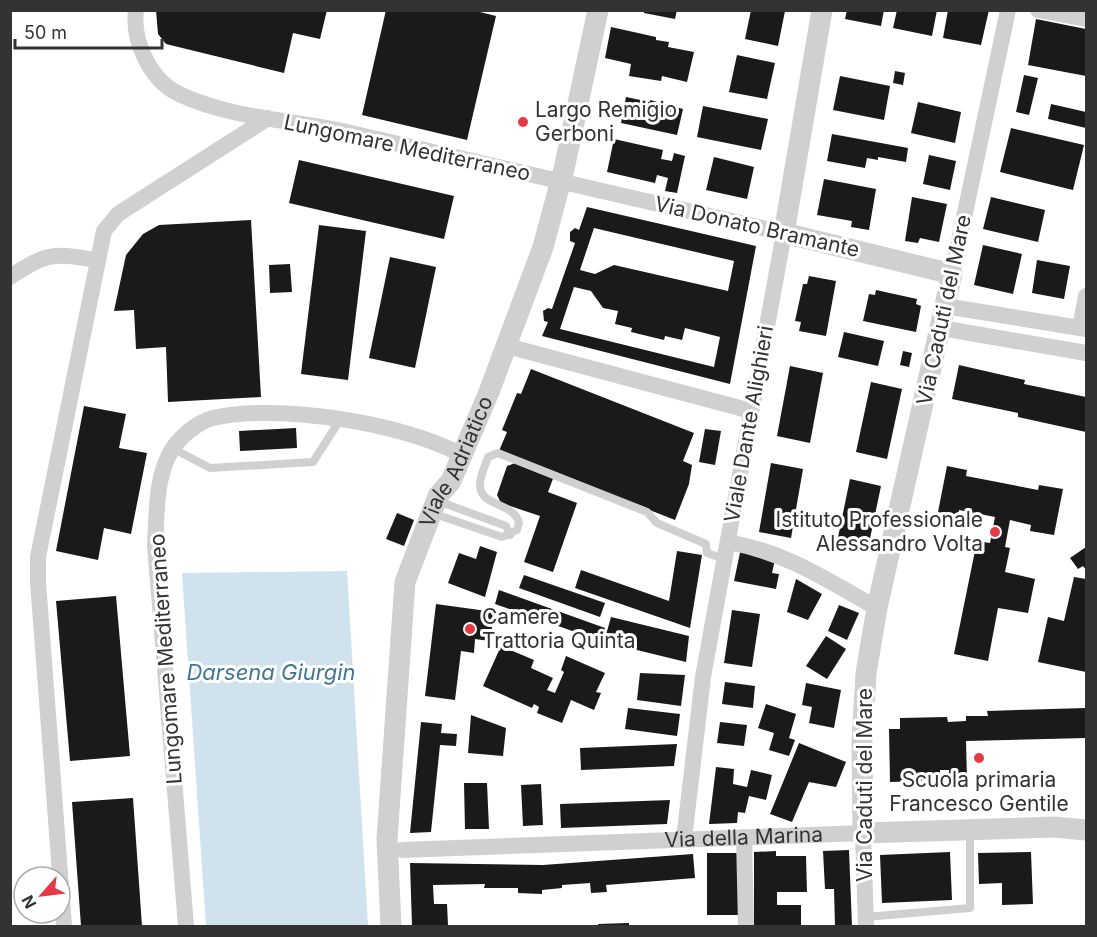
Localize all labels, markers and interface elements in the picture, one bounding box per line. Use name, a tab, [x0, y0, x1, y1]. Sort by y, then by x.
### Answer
scale bar	[15, 12, 162, 50]
text: 50 m	[24, 22, 67, 43]
place label: Largo Remigio Gerboni	[535, 97, 677, 146]
street label: Lungomare Mediterraneo	[282, 109, 533, 186]
marker: Largo Remigio Gerboni	[516, 115, 530, 129]
street label: Via Donato Bramante	[652, 191, 862, 262]
street label: Via Caduti del Mare	[911, 212, 976, 407]
street label: Viale Dante Alighieri	[719, 324, 778, 524]
street label: Viale Adriatico	[414, 392, 498, 531]
place label: Istituto Professionale Alessandro Volta	[776, 507, 983, 556]
marker: Istituto Professionale Alessandro Volta	[988, 525, 1002, 539]
street label: Lungomare Mediterraneo	[144, 533, 187, 785]
place label: Camere Trattoria Quinta	[482, 604, 635, 653]
marker: Camere Trattoria Quinta	[463, 622, 477, 636]
water label: Darsena Giurgin	[186, 659, 356, 685]
street label: Via Caduti del Mare	[852, 688, 877, 882]
marker: Scuola primaria Francesco Gentile	[972, 751, 986, 765]
place label: Scuola primaria Francesco Gentile	[889, 767, 1069, 816]
street label: Via della Marina	[664, 821, 823, 852]
north arrow	[12, 865, 72, 925]
text: N	[17, 892, 40, 912]

